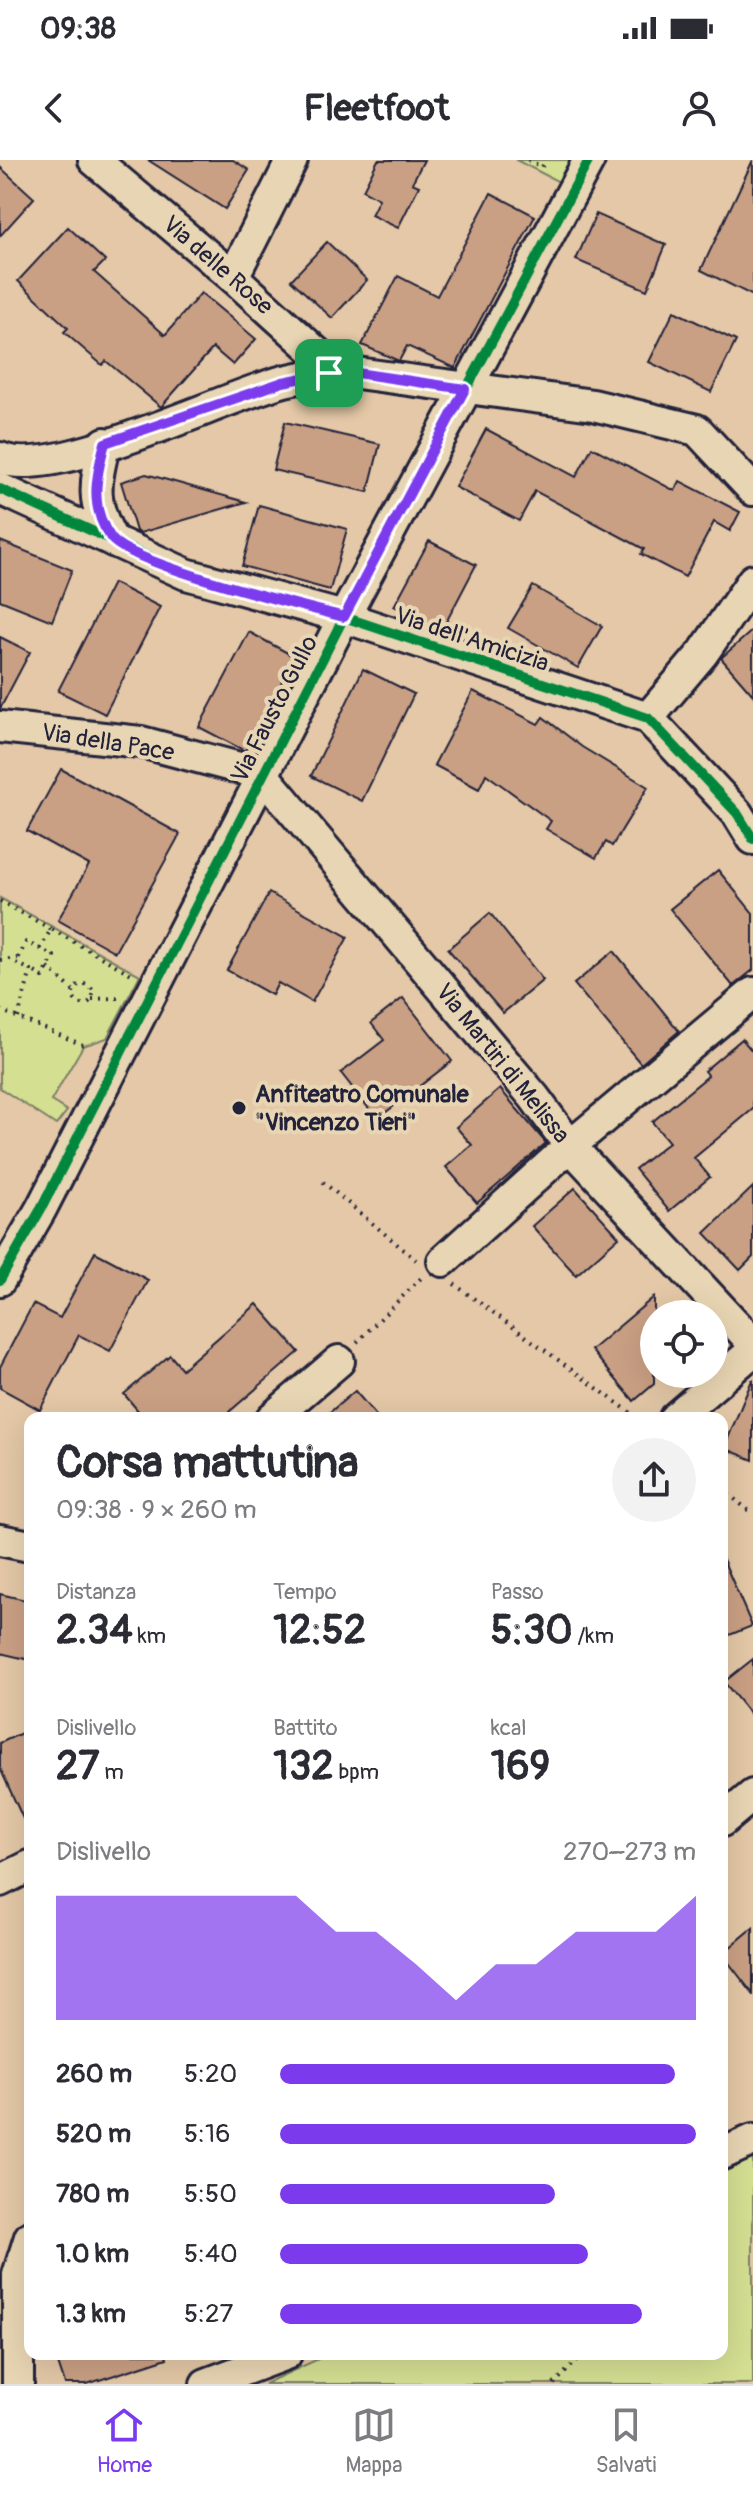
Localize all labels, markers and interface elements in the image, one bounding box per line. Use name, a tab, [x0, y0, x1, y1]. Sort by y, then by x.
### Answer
text: 09:38	[40, 10, 116, 47]
icon: back	[32, 86, 76, 130]
text: Fleetfoot	[304, 86, 449, 131]
icon: person	[677, 86, 721, 130]
street label: Via delle Rose	[157, 210, 279, 321]
pin	[295, 339, 363, 407]
icon: arrive	[307, 351, 351, 395]
street label: Via dell'Amicizia	[391, 601, 552, 678]
street label: Via Fausto Gullo	[225, 631, 324, 788]
street label: Via della Pace	[39, 718, 177, 767]
street label: Via Martiri di Melissa	[429, 978, 576, 1149]
place label: Anfiteatro Comunale "Vincenzo Tieri"	[255, 1080, 470, 1137]
marker: Anfiteatro Comunale "Vincenzo Tieri"	[230, 1099, 248, 1117]
map controls	[640, 1300, 728, 1388]
button: locate	[640, 1300, 728, 1388]
text: Corsa mattutina	[56, 1436, 358, 1491]
button: share	[612, 1438, 696, 1522]
text: 09:38 · 9 × 260 m	[56, 1494, 257, 1526]
text: Distanza	[56, 1578, 136, 1606]
text: Tempo	[273, 1578, 337, 1606]
text: Passo	[491, 1578, 544, 1606]
text: 2.34	[56, 1606, 133, 1655]
text: 12:52	[273, 1606, 366, 1655]
text: 5:30	[491, 1606, 573, 1655]
text: km	[133, 1622, 166, 1650]
text: /km	[573, 1622, 614, 1650]
text: Dislivello	[56, 1714, 136, 1742]
text: Battito	[273, 1714, 338, 1742]
text: kcal	[491, 1714, 526, 1742]
text: 27	[56, 1742, 100, 1791]
text: 132	[273, 1742, 334, 1791]
text: 169	[491, 1742, 550, 1791]
text: m	[100, 1758, 124, 1786]
text: bpm	[334, 1758, 379, 1786]
text: Dislivello	[56, 1836, 151, 1868]
text: 270–273 m	[563, 1836, 696, 1868]
text: 260 m	[56, 2058, 132, 2090]
text: 5:20	[184, 2058, 237, 2090]
text: 520 m	[56, 2118, 131, 2150]
text: 5:16	[184, 2118, 230, 2150]
text: 780 m	[56, 2178, 129, 2210]
text: 5:50	[184, 2178, 237, 2210]
text: 1.0 km	[56, 2238, 129, 2270]
text: 5:40	[184, 2238, 238, 2270]
text: 1.3 km	[56, 2298, 126, 2330]
text: 5:27	[184, 2298, 233, 2330]
tab: Home	[97, 2403, 152, 2479]
tab: Mappa	[345, 2403, 402, 2479]
tab: Salvati	[596, 2403, 656, 2479]

